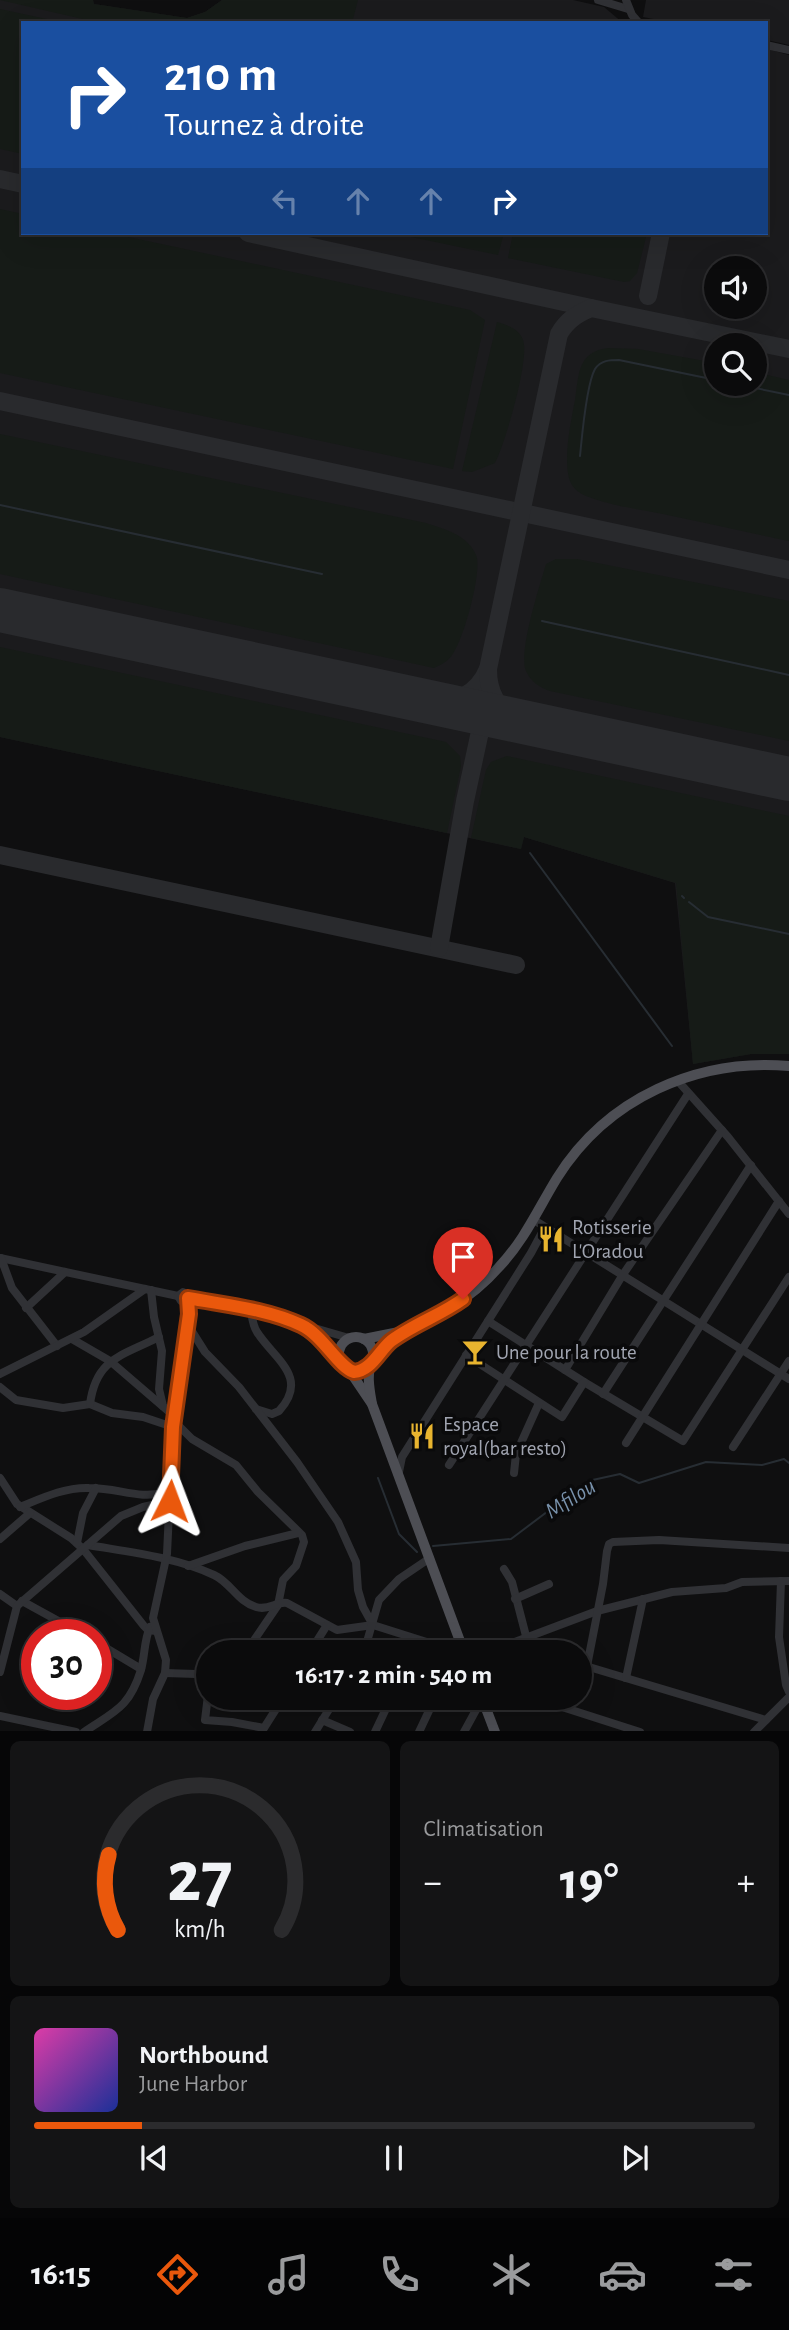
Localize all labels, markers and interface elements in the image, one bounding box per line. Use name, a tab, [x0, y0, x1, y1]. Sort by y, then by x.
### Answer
icon: right	[49, 49, 140, 140]
text: 210 m	[164, 51, 277, 100]
text: Tournez à droite	[164, 109, 364, 141]
icon: left	[266, 182, 304, 220]
icon: ahead	[339, 182, 377, 220]
icon: ahead	[412, 182, 450, 220]
icon: right	[485, 182, 523, 220]
map controls	[704, 256, 767, 396]
button: sound	[704, 256, 767, 319]
button: search	[704, 333, 767, 396]
place label: Rotisserie L'Oradou	[572, 1217, 652, 1262]
restaurant icon: Rotisserie L'Oradou	[536, 1224, 566, 1254]
pin	[433, 1227, 493, 1299]
icon: arrive	[444, 1238, 482, 1276]
bar icon: Une pour la route	[460, 1337, 490, 1367]
place label: Une pour la route	[496, 1342, 637, 1363]
place label: Espace royal(bar resto)	[443, 1414, 567, 1459]
restaurant icon: Espace royal(bar resto)	[407, 1421, 437, 1451]
position arrow	[133, 1464, 207, 1538]
water label: Mfilou	[542, 1475, 600, 1523]
speed limit sign: 30	[21, 1619, 112, 1710]
text: 16:17 · 2 min · 540 m	[296, 1662, 492, 1688]
text: Climatisation	[424, 1818, 544, 1841]
text: 27	[167, 1842, 233, 1915]
text: 19°	[560, 1856, 619, 1908]
text: −	[424, 1864, 442, 1902]
text: +	[737, 1864, 755, 1902]
text: km/h	[174, 1916, 226, 1941]
text: Northbound	[139, 2042, 268, 2068]
text: June Harbor	[139, 2073, 247, 2096]
icon: previous	[135, 2139, 173, 2177]
icon: pause	[375, 2139, 413, 2177]
icon: next	[616, 2139, 654, 2177]
icon: directions	[153, 2250, 202, 2299]
icon: music	[264, 2250, 313, 2299]
icon: phone	[375, 2250, 424, 2299]
icon: climate	[487, 2250, 536, 2299]
icon: car	[598, 2250, 647, 2299]
icon: filters	[709, 2250, 758, 2299]
text: 16:15	[31, 2258, 91, 2290]

